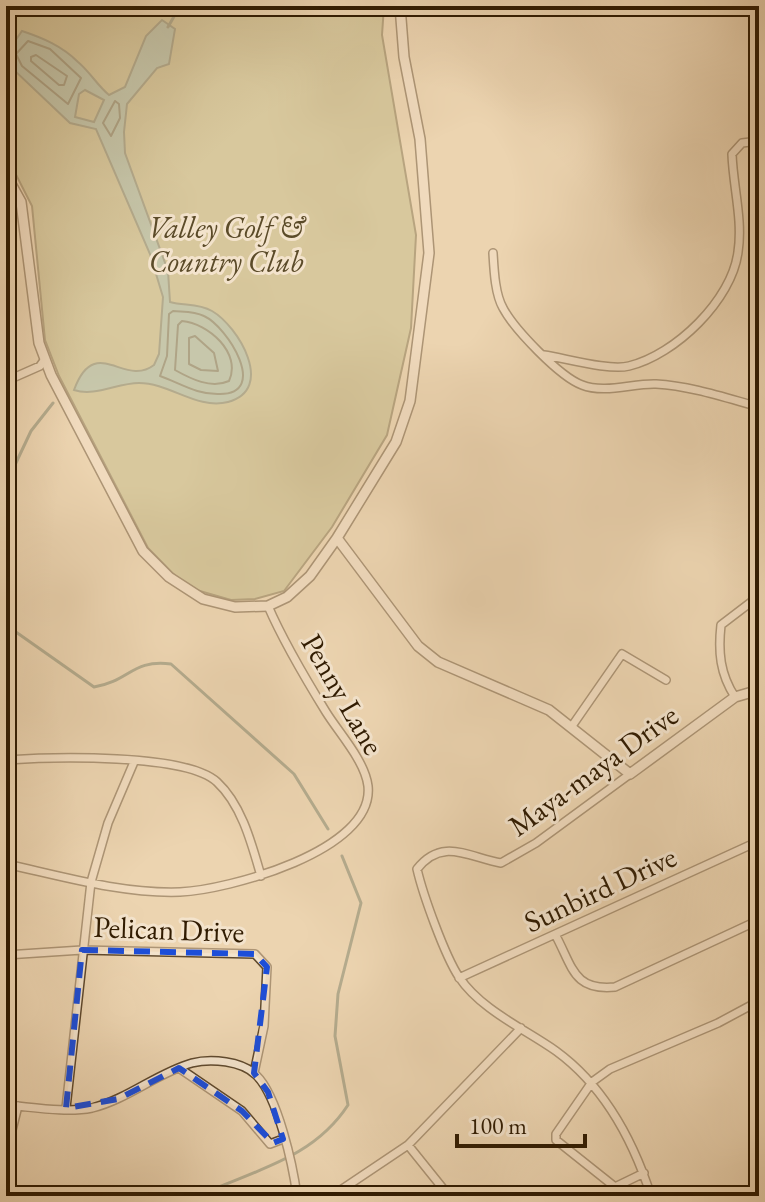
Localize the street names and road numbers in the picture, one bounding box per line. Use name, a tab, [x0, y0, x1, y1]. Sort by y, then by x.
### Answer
street label: Penny Lane	[293, 626, 393, 762]
street label: Maya-maya Drive	[500, 695, 686, 845]
street label: Sunbird Drive	[518, 837, 682, 941]
street label: Pelican Drive	[93, 907, 245, 951]

